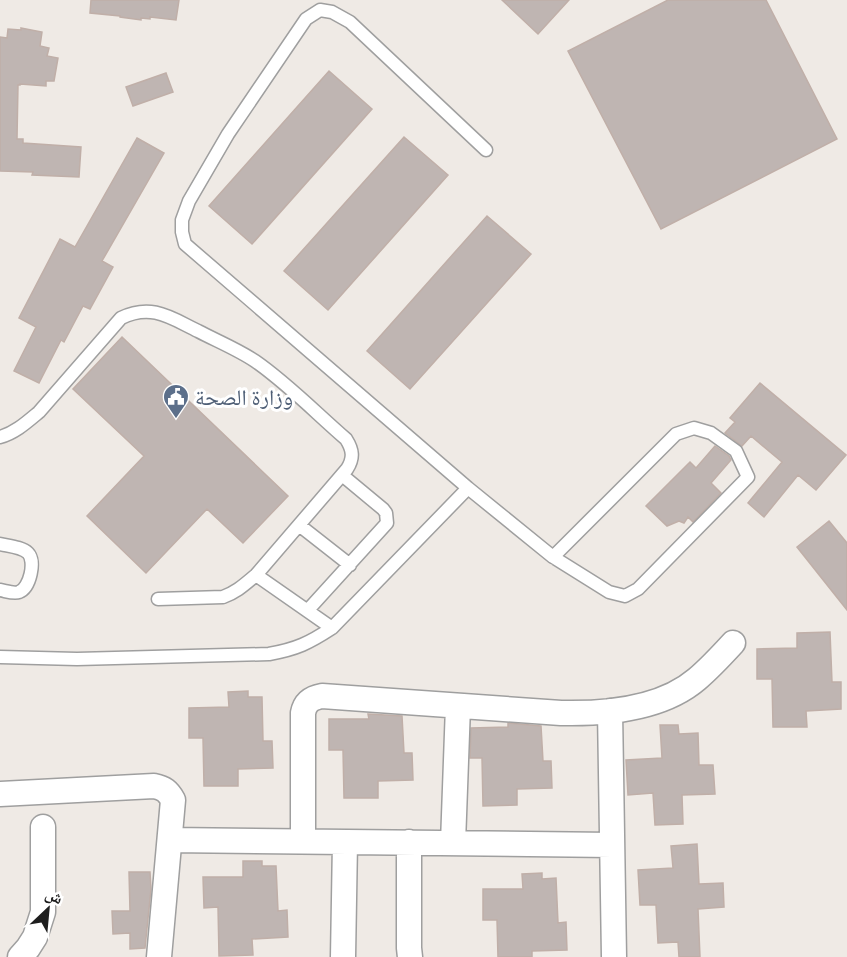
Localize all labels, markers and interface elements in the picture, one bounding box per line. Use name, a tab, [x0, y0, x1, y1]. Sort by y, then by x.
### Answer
public building icon: وزارة الصحة	[161, 382, 191, 420]
place label: وزارة الصحة	[195, 384, 293, 411]
north arrow	[18, 879, 78, 939]
text: ش	[42, 884, 66, 909]

